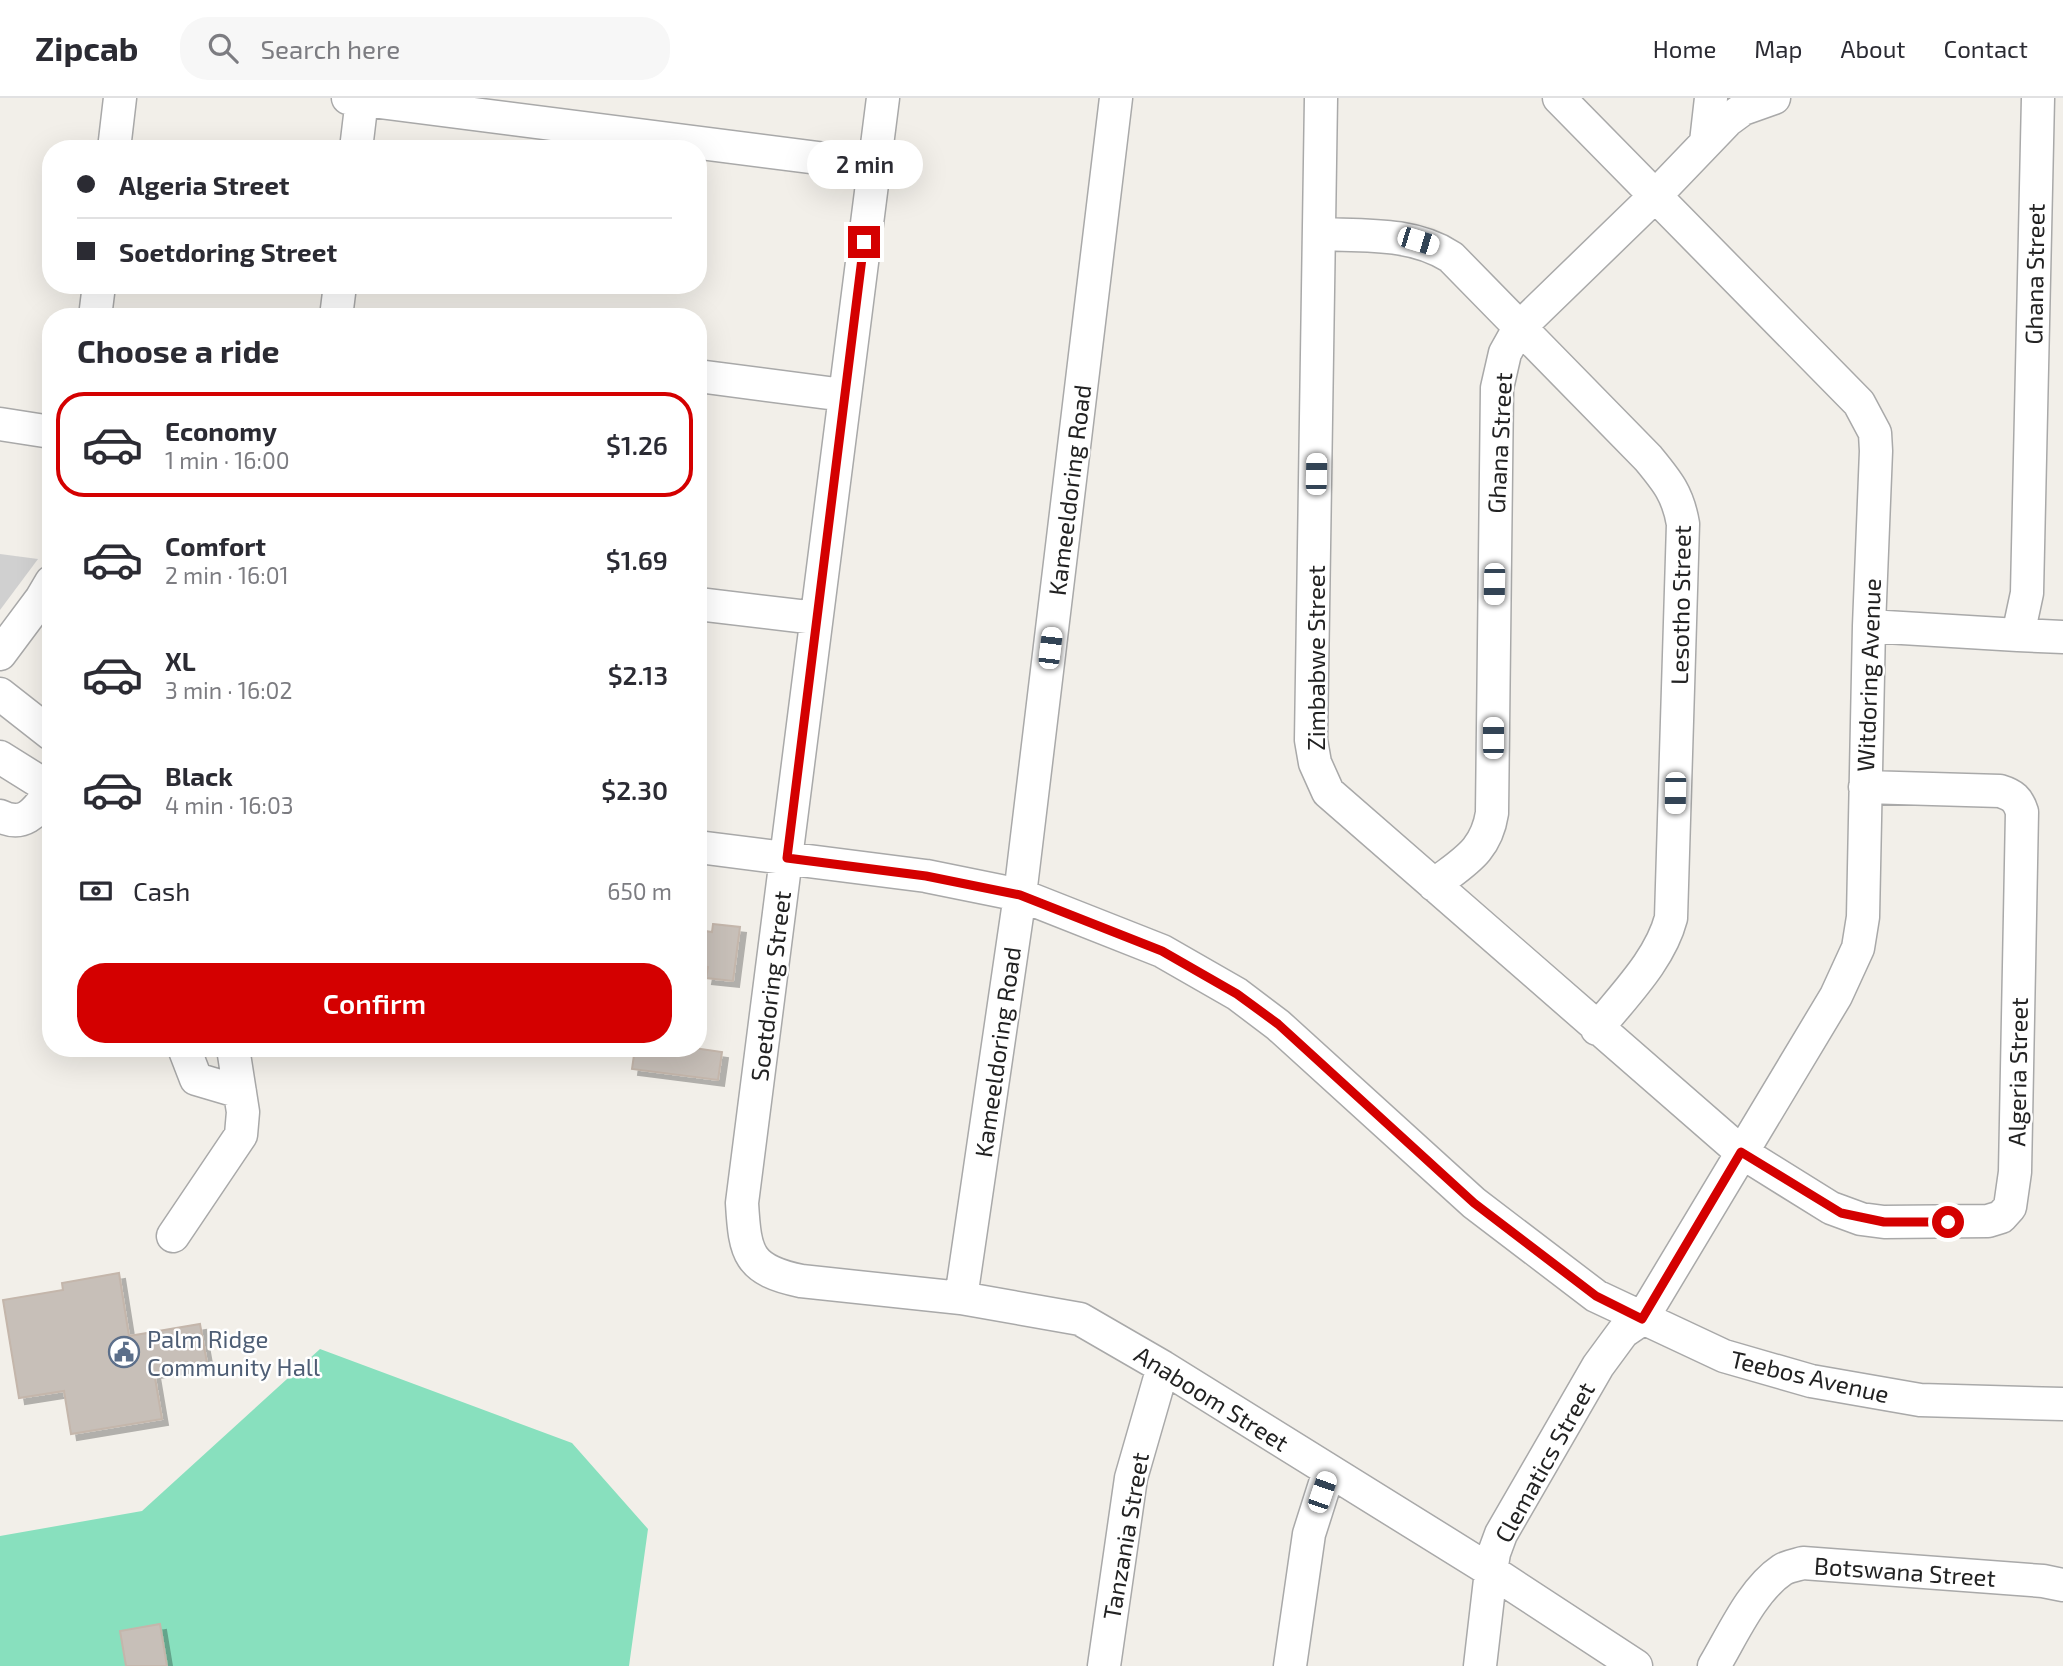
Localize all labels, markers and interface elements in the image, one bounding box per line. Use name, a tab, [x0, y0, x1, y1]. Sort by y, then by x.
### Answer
search box	[180, 17, 670, 80]
text: Zipcab	[35, 28, 138, 68]
icon: search	[204, 29, 242, 67]
text: Search here	[260, 33, 400, 64]
text: Home	[1653, 34, 1716, 63]
text: Map	[1754, 34, 1802, 63]
text: About	[1840, 34, 1906, 63]
text: Contact	[1944, 34, 2028, 63]
callout: 2 min	[806, 141, 922, 190]
text: 2 min	[836, 150, 894, 178]
text: Algeria Street	[119, 169, 290, 200]
street label: Ghana Street	[2018, 203, 2050, 345]
car	[1395, 225, 1442, 257]
route end	[848, 226, 880, 258]
text: Soetdoring Street	[119, 236, 337, 267]
text: Choose a ride	[77, 331, 280, 369]
street label: Ghana Street	[1481, 372, 1517, 514]
street label: Kameeldoring Road	[1042, 383, 1096, 597]
icon: car	[81, 413, 144, 476]
text: Economy	[165, 415, 277, 446]
text: $1.26	[606, 429, 668, 460]
text: 1 min · 16:00	[165, 446, 290, 474]
car	[1306, 453, 1327, 495]
street label: Lesotho Street	[1664, 525, 1696, 685]
icon: car	[81, 528, 144, 591]
text: Comfort	[165, 530, 266, 561]
text: $1.69	[606, 544, 668, 575]
text: 2 min · 16:01	[165, 561, 289, 589]
car	[1484, 563, 1505, 605]
street label: Zimbabwe Street	[1301, 565, 1330, 751]
street label: Witdoring Avenue	[1850, 578, 1886, 772]
car	[1038, 626, 1063, 670]
icon: car	[81, 643, 144, 706]
text: XL	[165, 645, 196, 676]
text: $2.13	[608, 659, 668, 690]
text: 3 min · 16:02	[165, 676, 292, 704]
car	[1483, 717, 1504, 759]
icon: car	[81, 758, 144, 821]
text: Black	[165, 760, 233, 791]
car	[1665, 772, 1686, 814]
text: $2.30	[601, 774, 668, 805]
text: 4 min · 16:03	[165, 791, 294, 819]
icon: cash	[77, 872, 115, 910]
text: Cash	[133, 875, 190, 906]
text: 650 m	[607, 877, 672, 905]
street label: Soetdoring Street	[744, 889, 796, 1083]
street label: Kameeldoring Road	[968, 945, 1026, 1159]
button: Confirm	[77, 963, 672, 1043]
street label: Algeria Street	[2001, 997, 2033, 1147]
route start	[1932, 1206, 1964, 1238]
place label: Palm Ridge Community Hall	[147, 1324, 320, 1381]
public building icon: Palm Ridge Community Hall	[107, 1335, 141, 1369]
street label: Anaboom Street	[1130, 1339, 1294, 1457]
street label: Teebos Avenue	[1728, 1344, 1892, 1408]
street label: Clematics Street	[1488, 1377, 1600, 1547]
street label: Tanzania Street	[1096, 1450, 1154, 1622]
car	[1306, 1469, 1339, 1515]
street label: Botswana Street	[1813, 1550, 1997, 1592]

